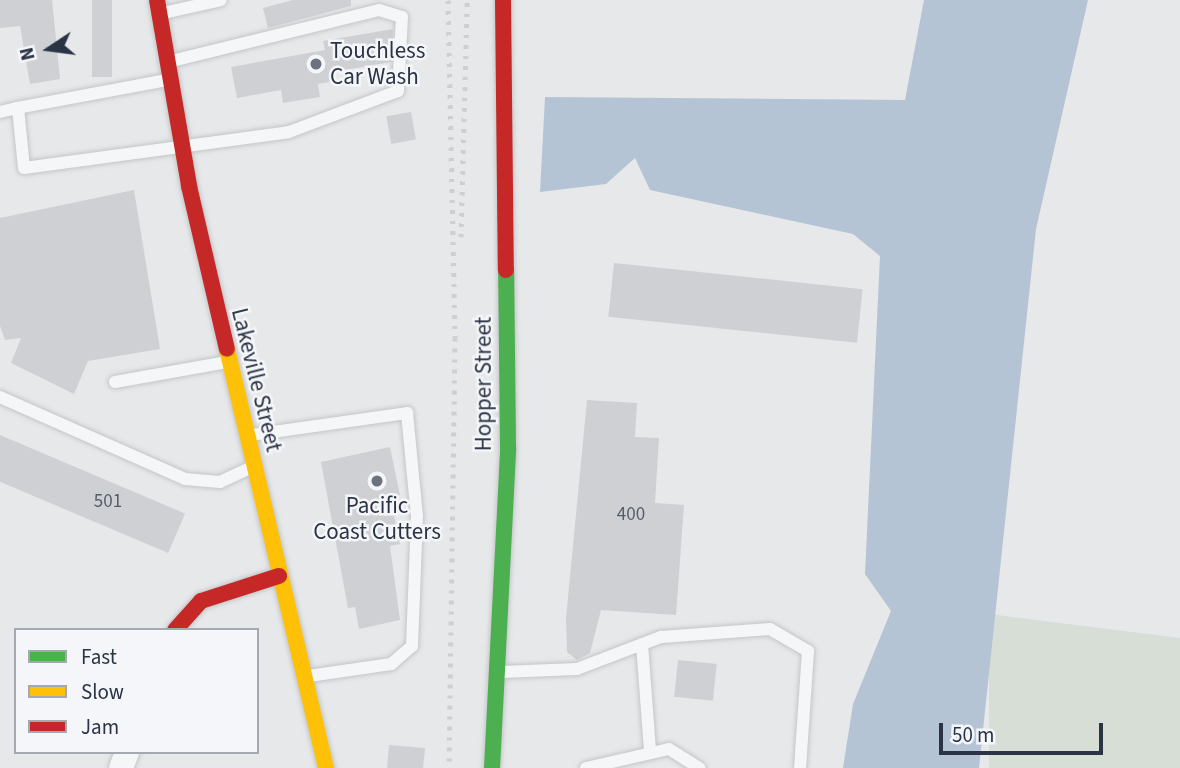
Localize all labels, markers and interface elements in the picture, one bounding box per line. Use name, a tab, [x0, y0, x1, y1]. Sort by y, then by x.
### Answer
north arrow	[14, 14, 84, 84]
place label: Touchless Car Wash	[330, 37, 425, 91]
text: N	[13, 45, 43, 63]
marker: Touchless Car Wash	[308, 56, 324, 72]
street label: Lakeville Street	[225, 305, 287, 455]
street label: Hopper Street	[470, 317, 498, 451]
marker: Pacific Coast Cutters	[369, 473, 385, 489]
house number: 501	[94, 491, 122, 513]
place label: Pacific Coast Cutters	[313, 492, 441, 546]
house number: 400	[617, 504, 645, 526]
legend	[14, 628, 259, 754]
text: Fast	[81, 642, 117, 672]
text: Slow	[81, 677, 124, 707]
scale bar	[942, 708, 1106, 752]
text: Jam	[81, 712, 119, 742]
text: 50 m	[952, 720, 994, 750]

